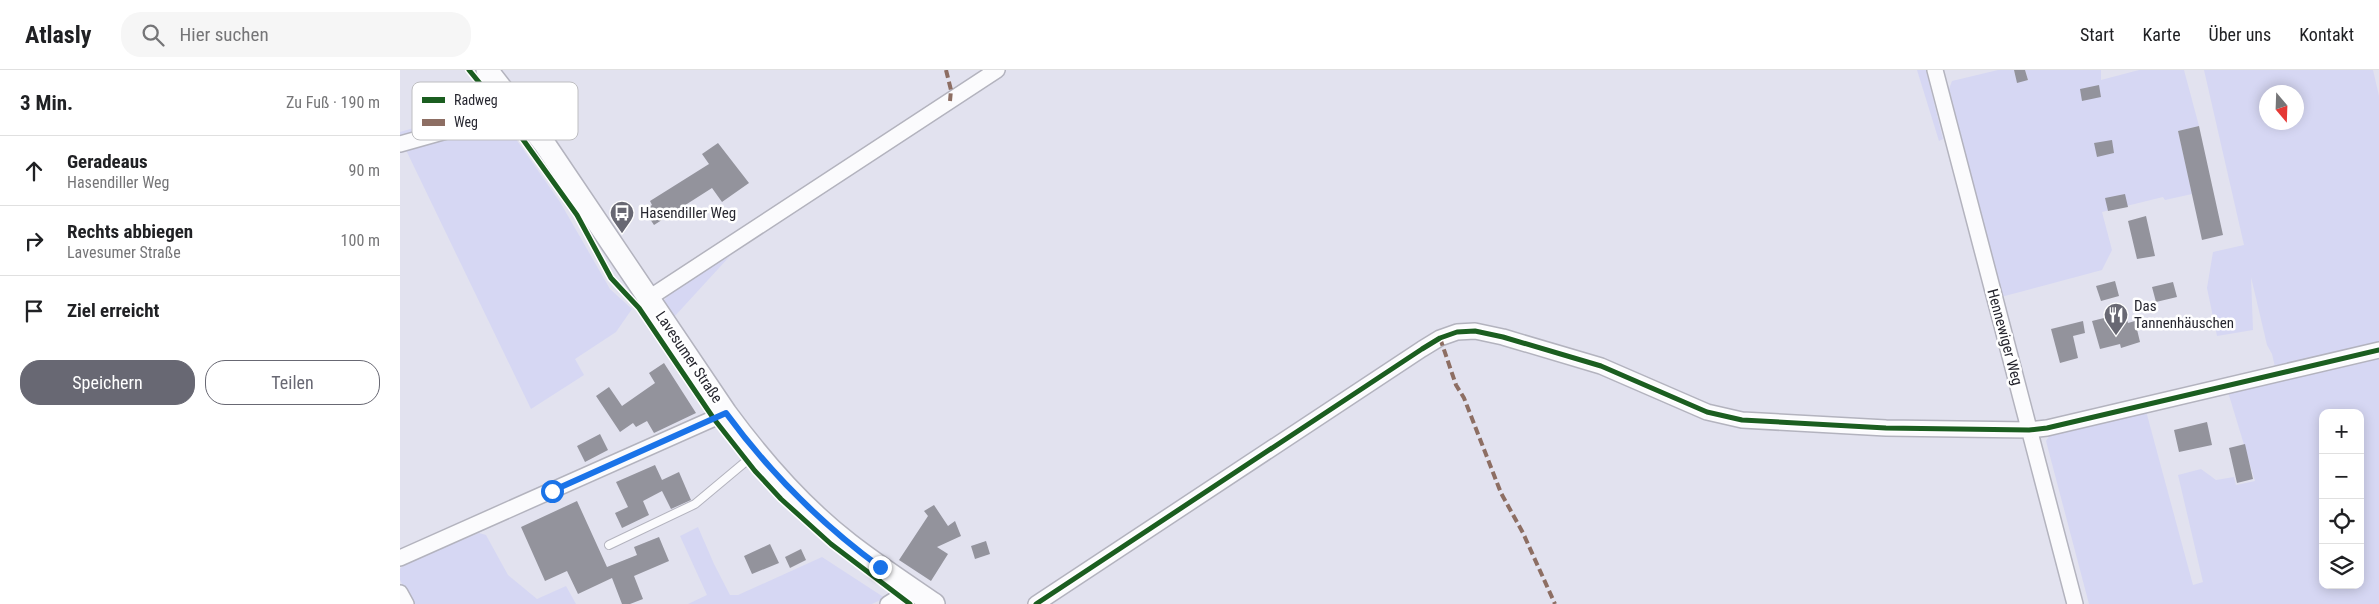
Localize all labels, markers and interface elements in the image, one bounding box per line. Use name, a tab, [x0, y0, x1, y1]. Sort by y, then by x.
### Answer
search box	[121, 12, 471, 57]
text: Atlasly	[25, 21, 91, 49]
icon: search	[139, 21, 167, 49]
text: Hier suchen	[179, 23, 269, 46]
text: Start	[2080, 24, 2114, 45]
text: Karte	[2142, 24, 2181, 45]
text: Über uns	[2209, 24, 2271, 45]
text: Kontakt	[2299, 24, 2354, 45]
legend	[412, 82, 578, 140]
north arrow	[2259, 85, 2304, 130]
text: 3 Min.	[20, 91, 73, 115]
text: Radweg	[454, 92, 498, 108]
text: Zu Fuß · 190 m	[286, 93, 380, 112]
text: Weg	[454, 114, 478, 130]
text: Geradeaus	[67, 150, 148, 173]
icon: ahead	[20, 157, 48, 185]
text: 90 m	[348, 161, 380, 180]
text: Hasendiller Weg	[67, 173, 169, 192]
bus stop icon: Hasendiller Weg	[609, 200, 635, 234]
place label: Hasendiller Weg	[640, 204, 736, 222]
text: Rechts abbiegen	[67, 220, 193, 243]
icon: right	[20, 227, 48, 255]
text: 100 m	[341, 231, 380, 250]
text: Lavesumer Straße	[67, 243, 181, 262]
street label: Hennewiger Weg	[1983, 287, 2027, 387]
icon: arrive	[20, 297, 48, 325]
place label: Das Tannenhäuschen	[2134, 297, 2234, 332]
text: Ziel erreicht	[67, 299, 159, 322]
restaurant icon: Das Tannenhäuschen	[2103, 302, 2129, 336]
street label: Lavesumer Straße	[652, 308, 726, 406]
button: Speichern	[20, 360, 195, 405]
button: Teilen	[205, 360, 380, 405]
map controls	[2319, 409, 2364, 589]
button: +	[2319, 409, 2364, 454]
button: −	[2319, 454, 2364, 499]
route start	[541, 480, 564, 503]
button: locate	[2319, 499, 2364, 544]
button: layers	[2319, 544, 2364, 589]
route end	[869, 556, 892, 579]

